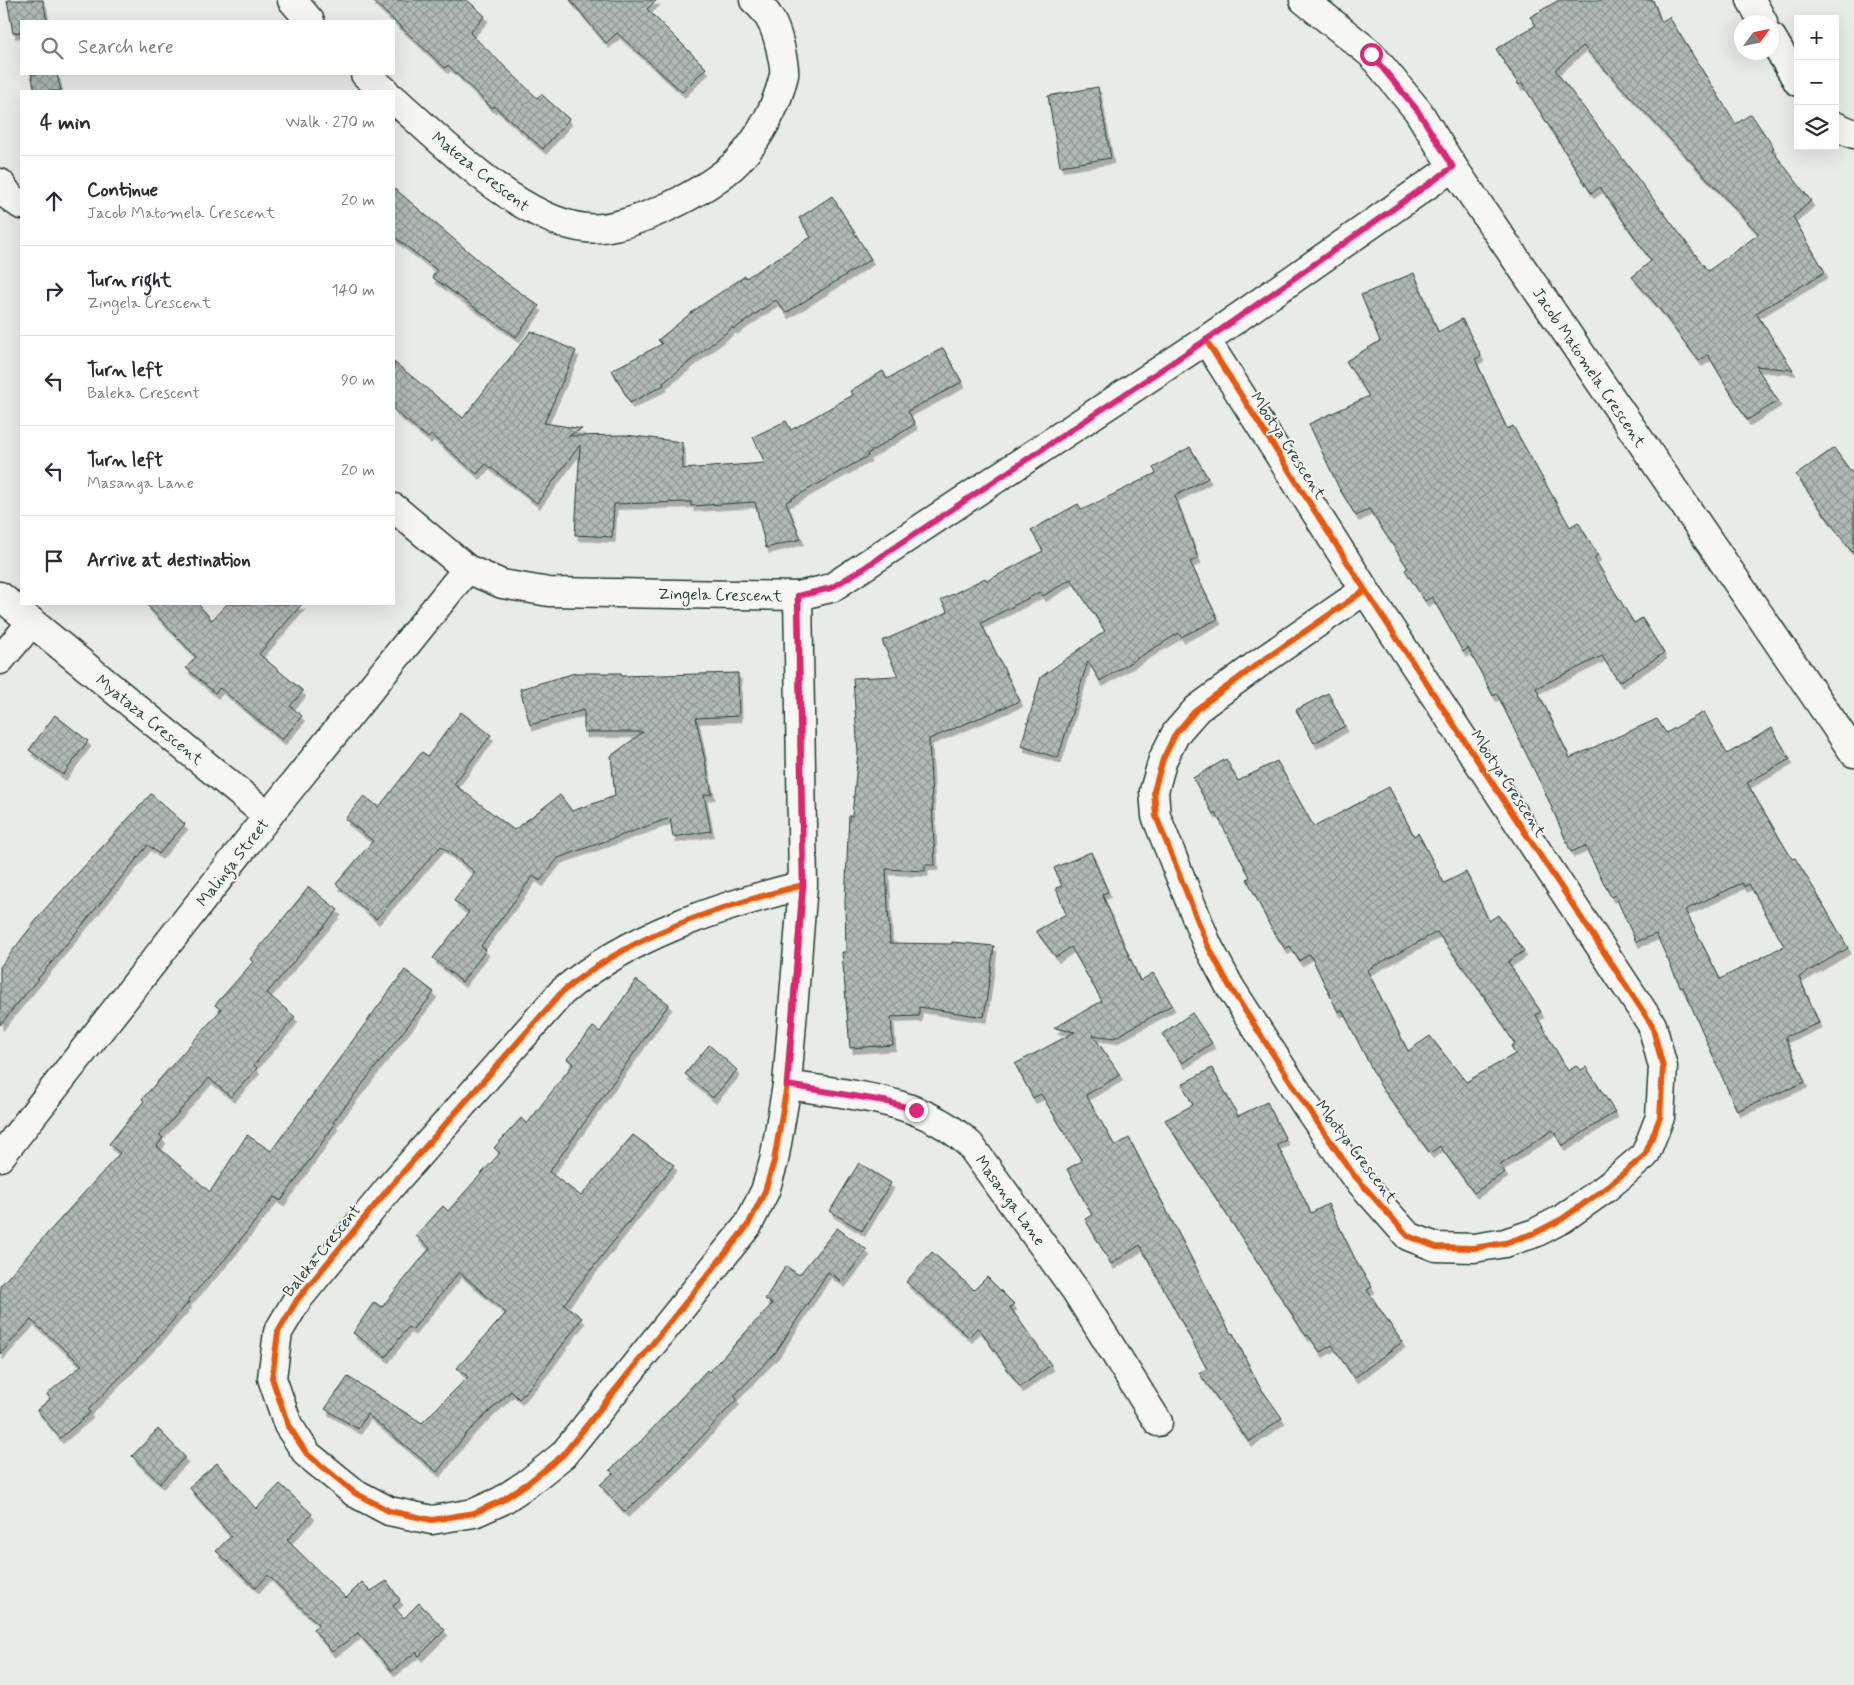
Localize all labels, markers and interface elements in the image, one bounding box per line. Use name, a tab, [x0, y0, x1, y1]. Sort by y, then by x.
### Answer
north arrow	[1734, 15, 1779, 60]
map controls	[1794, 15, 1839, 150]
button: +	[1794, 15, 1839, 60]
search box	[20, 20, 395, 75]
icon: search	[38, 34, 66, 62]
text: Search here	[78, 35, 174, 60]
route start	[1360, 43, 1383, 66]
button: −	[1794, 60, 1839, 105]
button: layers	[1794, 105, 1839, 150]
text: 4 min	[40, 109, 91, 137]
text: Walk · 270 m	[286, 112, 375, 133]
street label: Mateza Crescent	[427, 128, 533, 217]
text: Continue	[87, 178, 158, 203]
icon: ahead	[40, 187, 68, 215]
text: 20 m	[341, 190, 375, 211]
text: Jacob Matomela Crescent	[87, 203, 276, 224]
text: Turn right	[87, 268, 171, 293]
icon: right	[40, 277, 68, 305]
text: 140 m	[331, 280, 375, 301]
street label: Jacob Matomela Crescent	[1527, 284, 1650, 452]
text: Zingela Crescent	[87, 293, 211, 314]
text: Turn left	[87, 358, 163, 383]
icon: left	[40, 367, 68, 395]
text: 90 m	[341, 370, 375, 391]
text: Baleka Crescent	[87, 383, 200, 404]
street label: Mbotya Crescent	[1245, 388, 1331, 504]
text: Turn left	[87, 448, 163, 473]
icon: left	[40, 457, 68, 485]
text: 20 m	[341, 460, 375, 481]
text: Masanga Lane	[87, 473, 194, 494]
icon: arrive	[40, 547, 68, 575]
text: Arrive at destination	[87, 548, 251, 573]
street label: Zingela Crescent	[658, 584, 783, 608]
street label: Myataza Crescent	[91, 670, 208, 770]
street label: Mbotya Crescent	[1465, 726, 1551, 842]
street label: Malinga Street	[192, 814, 275, 912]
street label: Mbotya Crescent	[1310, 1096, 1402, 1208]
route end	[905, 1099, 928, 1122]
street label: Masanga Lane	[970, 1151, 1050, 1250]
street label: Baleka Crescent	[278, 1200, 366, 1302]

